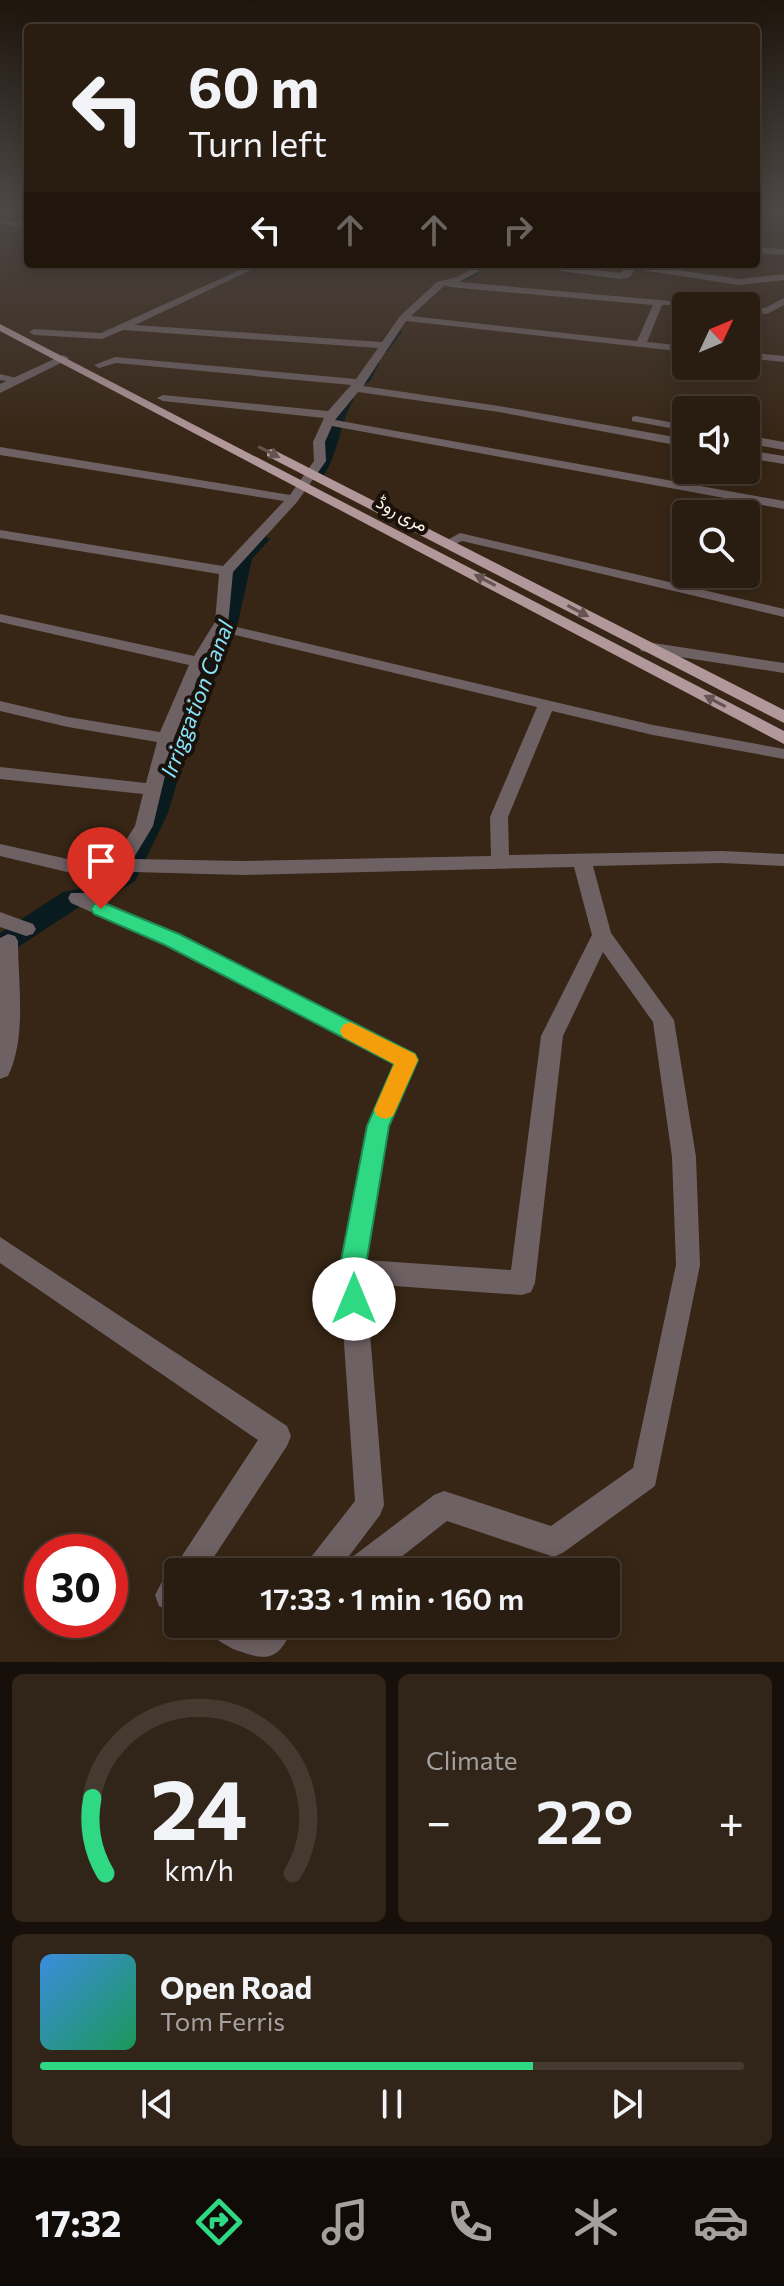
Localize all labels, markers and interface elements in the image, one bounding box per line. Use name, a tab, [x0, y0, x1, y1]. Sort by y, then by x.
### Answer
text: 60 m	[188, 51, 319, 120]
icon: left	[56, 56, 160, 160]
text: Turn left	[188, 120, 327, 164]
icon: left	[244, 208, 288, 252]
icon: ahead	[328, 208, 372, 252]
icon: ahead	[412, 208, 456, 252]
icon: right	[496, 208, 540, 252]
north arrow	[672, 292, 760, 380]
map controls	[672, 292, 760, 588]
button: sound	[672, 396, 760, 484]
one-way arrow	[258, 445, 281, 458]
street label: مری روڈ	[372, 490, 432, 537]
button: search	[672, 500, 760, 588]
one-way arrow	[474, 574, 496, 588]
one-way arrow	[567, 603, 589, 617]
water label: Irriggation Canal	[154, 616, 239, 781]
one-way arrow	[704, 695, 726, 709]
pin	[67, 827, 135, 909]
icon: arrive	[79, 839, 123, 883]
position arrow	[312, 1257, 396, 1341]
speed limit sign: 30	[24, 1534, 128, 1638]
text: 17:33 · 1 min · 160 m	[260, 1579, 524, 1616]
text: Climate	[426, 1744, 518, 1775]
text: 24	[150, 1755, 248, 1857]
text: 22°	[536, 1783, 633, 1856]
text: −	[426, 1793, 451, 1847]
text: +	[718, 1793, 744, 1847]
text: km/h	[164, 1852, 234, 1887]
text: Open Road	[160, 1968, 312, 2005]
text: Tom Ferris	[160, 2005, 285, 2036]
icon: previous	[135, 2082, 179, 2126]
icon: pause	[370, 2082, 414, 2126]
icon: next	[605, 2082, 649, 2126]
icon: directions	[191, 2194, 247, 2250]
icon: music	[317, 2194, 373, 2250]
icon: phone	[442, 2194, 498, 2250]
icon: climate	[568, 2194, 624, 2250]
icon: car	[693, 2194, 749, 2250]
text: 17:32	[35, 2200, 122, 2244]

